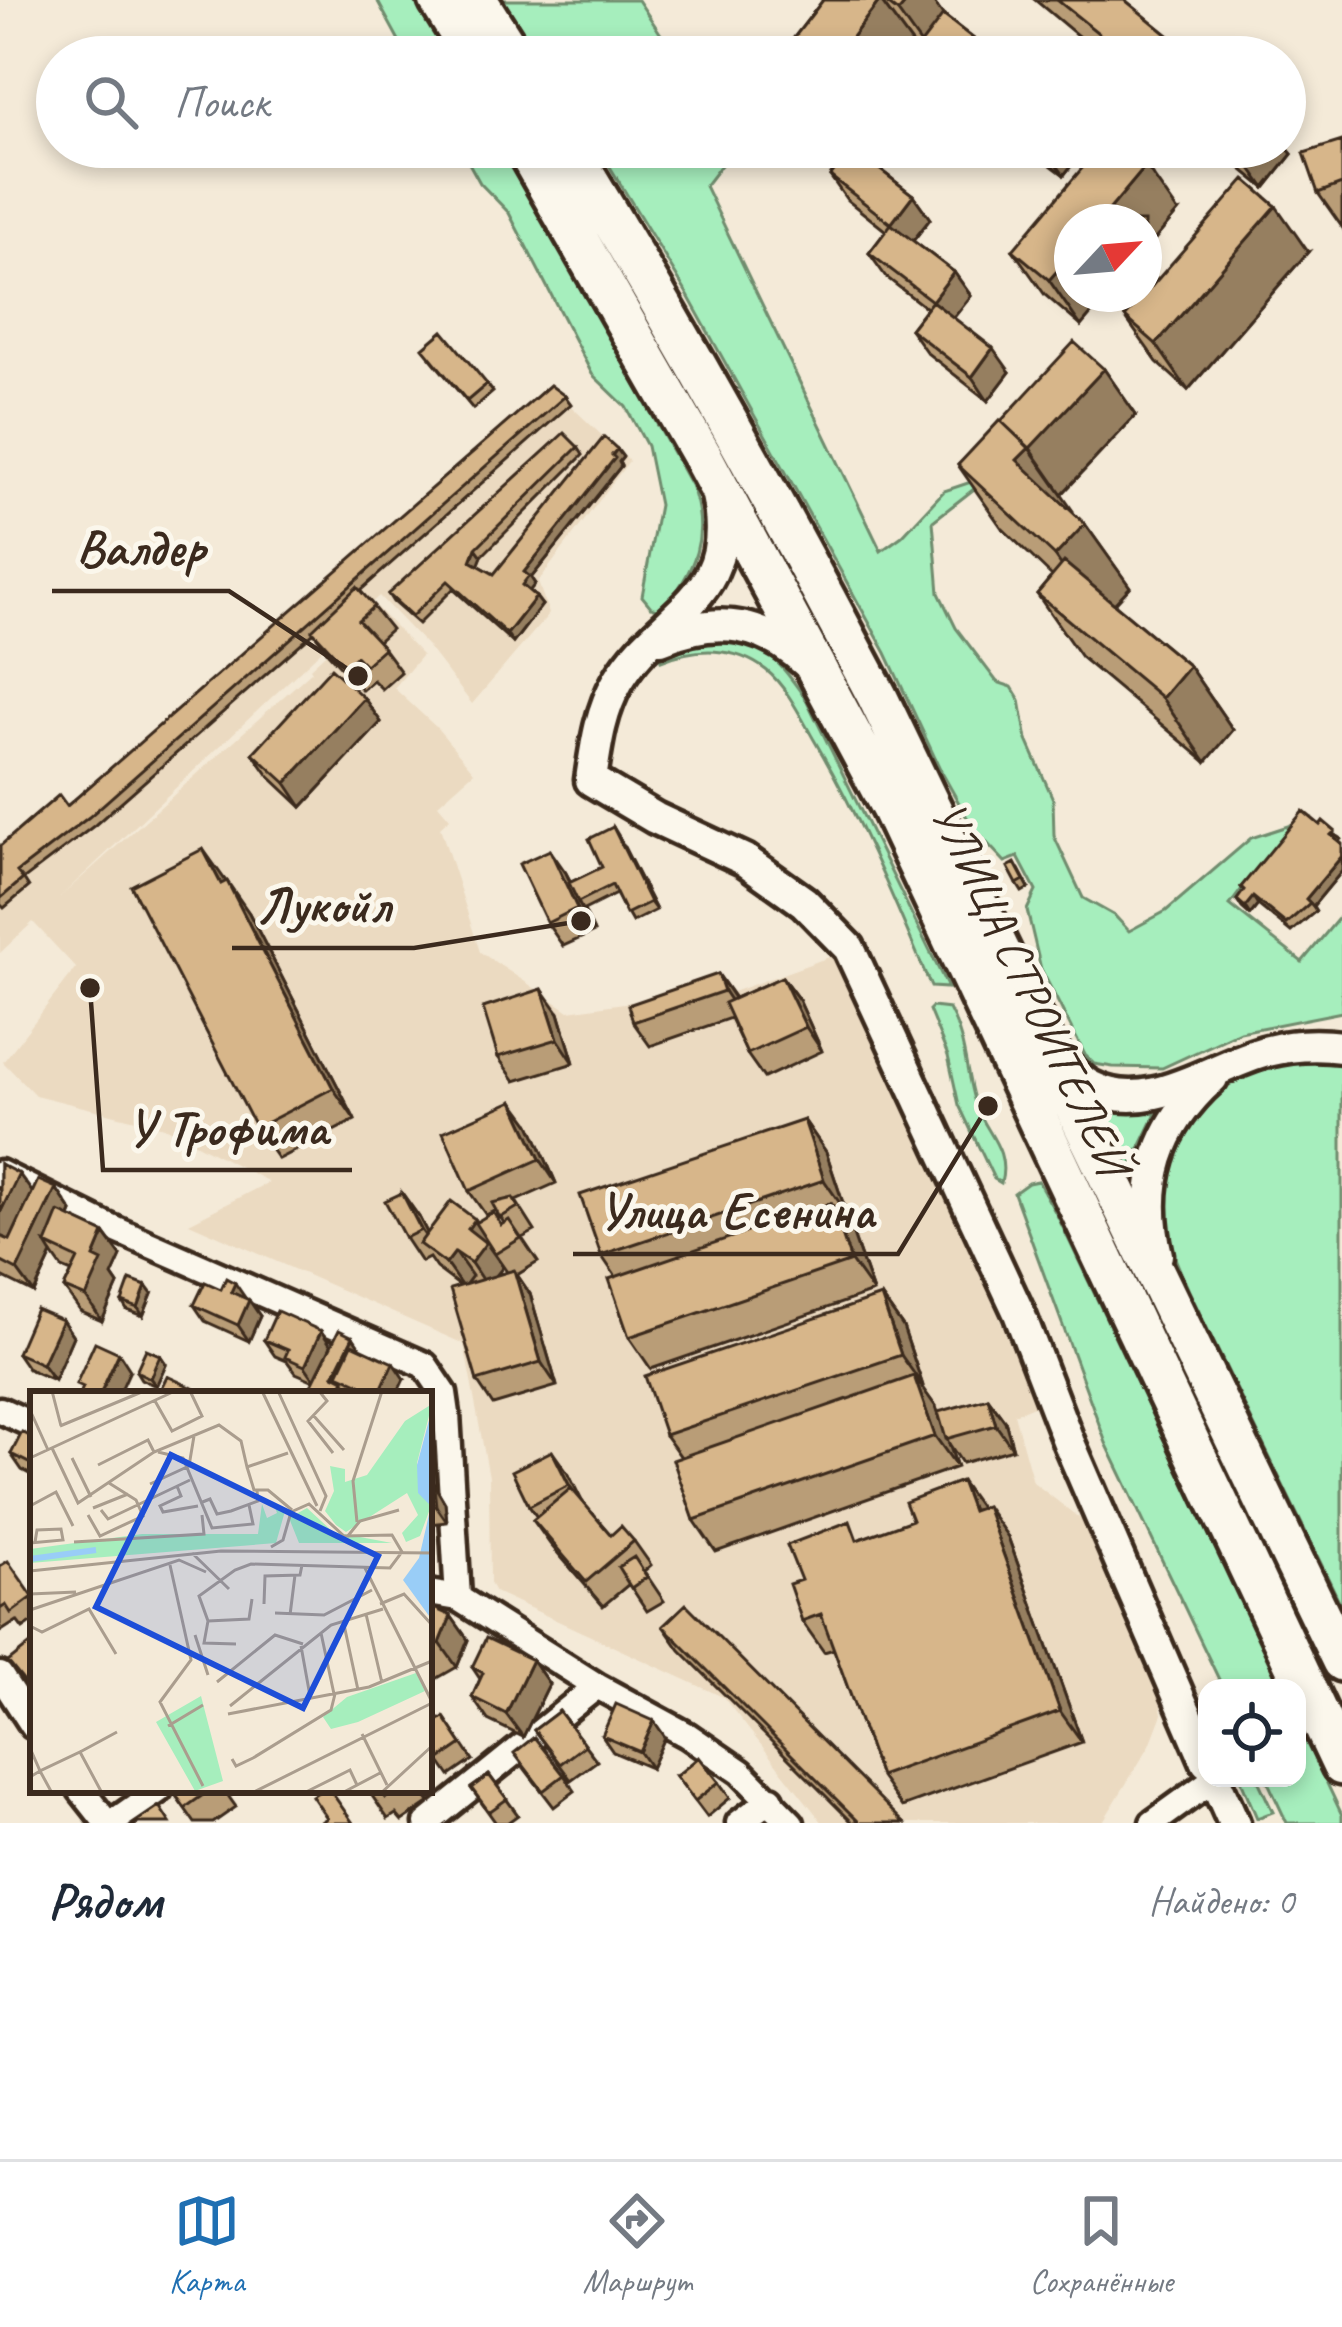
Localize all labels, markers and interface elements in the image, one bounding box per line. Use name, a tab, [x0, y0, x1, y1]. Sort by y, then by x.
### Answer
search box	[36, 36, 1306, 168]
icon: search	[78, 69, 144, 135]
text: Поиск	[174, 74, 269, 131]
north arrow	[1054, 204, 1162, 312]
callout: Валдер	[52, 504, 229, 591]
text: Валдер	[77, 516, 209, 580]
street label: УЛИЦА СТРОИТЕЛЕЙ	[918, 792, 1147, 1191]
callout: Лукойл	[232, 861, 414, 948]
text: Лукойл	[256, 873, 393, 937]
callout: У Трофима	[103, 1083, 352, 1170]
text: У Трофима	[126, 1096, 331, 1160]
callout: Улица Есенина	[573, 1167, 898, 1254]
text: Улица Есенина	[598, 1179, 878, 1243]
inset map	[30, 1391, 432, 1793]
map controls	[1198, 1679, 1306, 1787]
button: locate	[1198, 1679, 1306, 1787]
text: Рядом	[48, 1869, 162, 1933]
text: Найдено: 0	[1149, 1877, 1294, 1926]
tab: Карта	[169, 2188, 245, 2302]
tab: Маршрут	[583, 2188, 692, 2302]
tab: Сохранённые	[1030, 2188, 1173, 2302]

